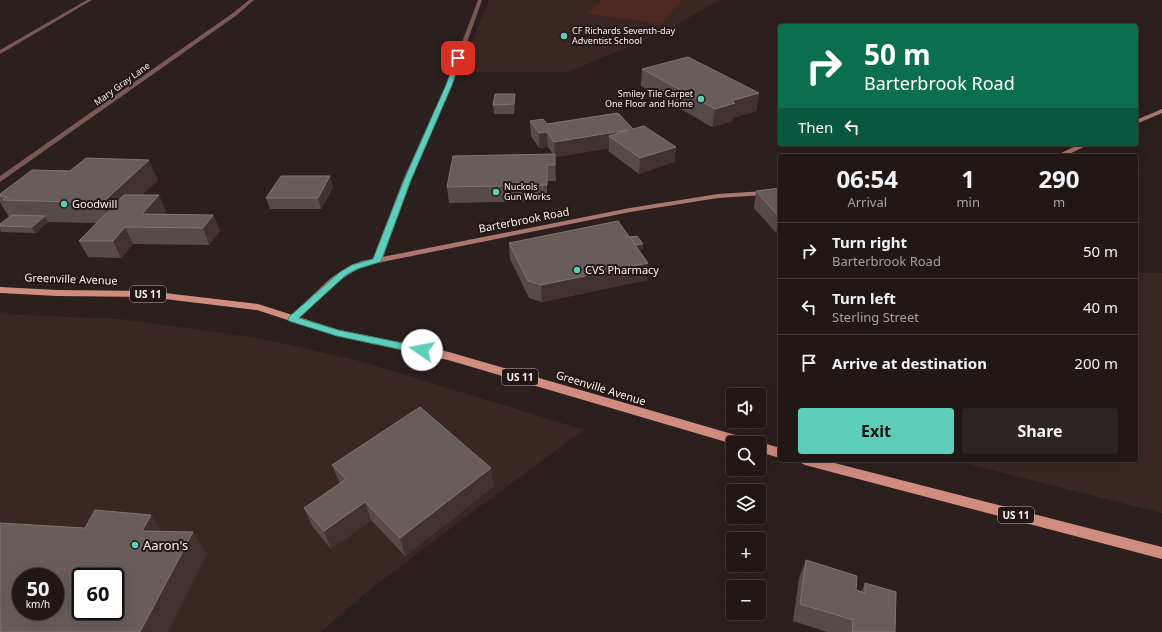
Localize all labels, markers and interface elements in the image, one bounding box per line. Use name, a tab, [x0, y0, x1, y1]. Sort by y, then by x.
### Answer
place label: CF Richards Seventh-day Adventist School	[572, 24, 676, 47]
marker: CF Richards Seventh-day Adventist School	[559, 31, 569, 41]
text: 50 m	[864, 35, 931, 73]
icon: right	[798, 40, 850, 92]
pin	[441, 41, 475, 75]
icon: arrive	[447, 47, 469, 69]
street label: Mary Gray Lane	[91, 59, 152, 108]
text: Barterbrook Road	[864, 71, 1015, 95]
place label: Smiley Tile Carpet One Floor and Home	[605, 87, 694, 110]
marker: Smiley Tile Carpet One Floor and Home	[696, 94, 706, 104]
icon: left	[841, 116, 863, 138]
text: Then	[798, 117, 833, 137]
text: 06:54	[836, 162, 898, 195]
text: 1	[961, 162, 975, 195]
text: 290	[1038, 162, 1080, 195]
place label: Nuckols Gun Works	[504, 180, 551, 203]
marker: Nuckols Gun Works	[491, 187, 501, 197]
text: Arrival	[847, 193, 887, 211]
text: min	[956, 193, 980, 211]
text: m	[1053, 193, 1065, 211]
place label: Goodwill	[72, 196, 117, 211]
marker: Goodwill	[59, 199, 69, 209]
street label: Barterbrook Road	[477, 203, 571, 236]
text: Turn right	[832, 232, 907, 252]
icon: right	[798, 240, 820, 262]
text: 50 m	[1083, 241, 1118, 261]
text: Barterbrook Road	[832, 252, 941, 270]
place label: CVS Pharmacy	[585, 262, 659, 277]
marker: CVS Pharmacy	[572, 265, 582, 275]
street label: Greenville Avenue	[24, 269, 118, 288]
road number: US 11	[130, 286, 166, 302]
text: Turn left	[832, 288, 896, 308]
icon: left	[798, 296, 820, 318]
text: 40 m	[1083, 297, 1118, 317]
text: Sterling Street	[832, 308, 919, 326]
position arrow	[401, 329, 443, 371]
icon: arrive	[798, 352, 820, 374]
text: Arrive at destination	[832, 353, 987, 373]
text: 200 m	[1074, 353, 1118, 373]
street label: Greenville Avenue	[554, 367, 648, 408]
road number: US 11	[502, 369, 538, 385]
map controls	[726, 388, 766, 620]
button: sound	[726, 388, 766, 428]
button: Exit	[798, 408, 954, 454]
button: Share	[962, 408, 1118, 454]
button: search	[726, 436, 766, 476]
button: layers	[726, 484, 766, 524]
road number: US 11	[998, 507, 1034, 523]
button: +	[726, 532, 766, 572]
place label: Aaron's	[143, 536, 188, 554]
marker: Aaron's	[130, 540, 140, 550]
speed limit sign: 60	[72, 568, 124, 620]
text: 50	[27, 575, 49, 602]
button: −	[726, 580, 766, 620]
text: km/h	[26, 597, 50, 611]

